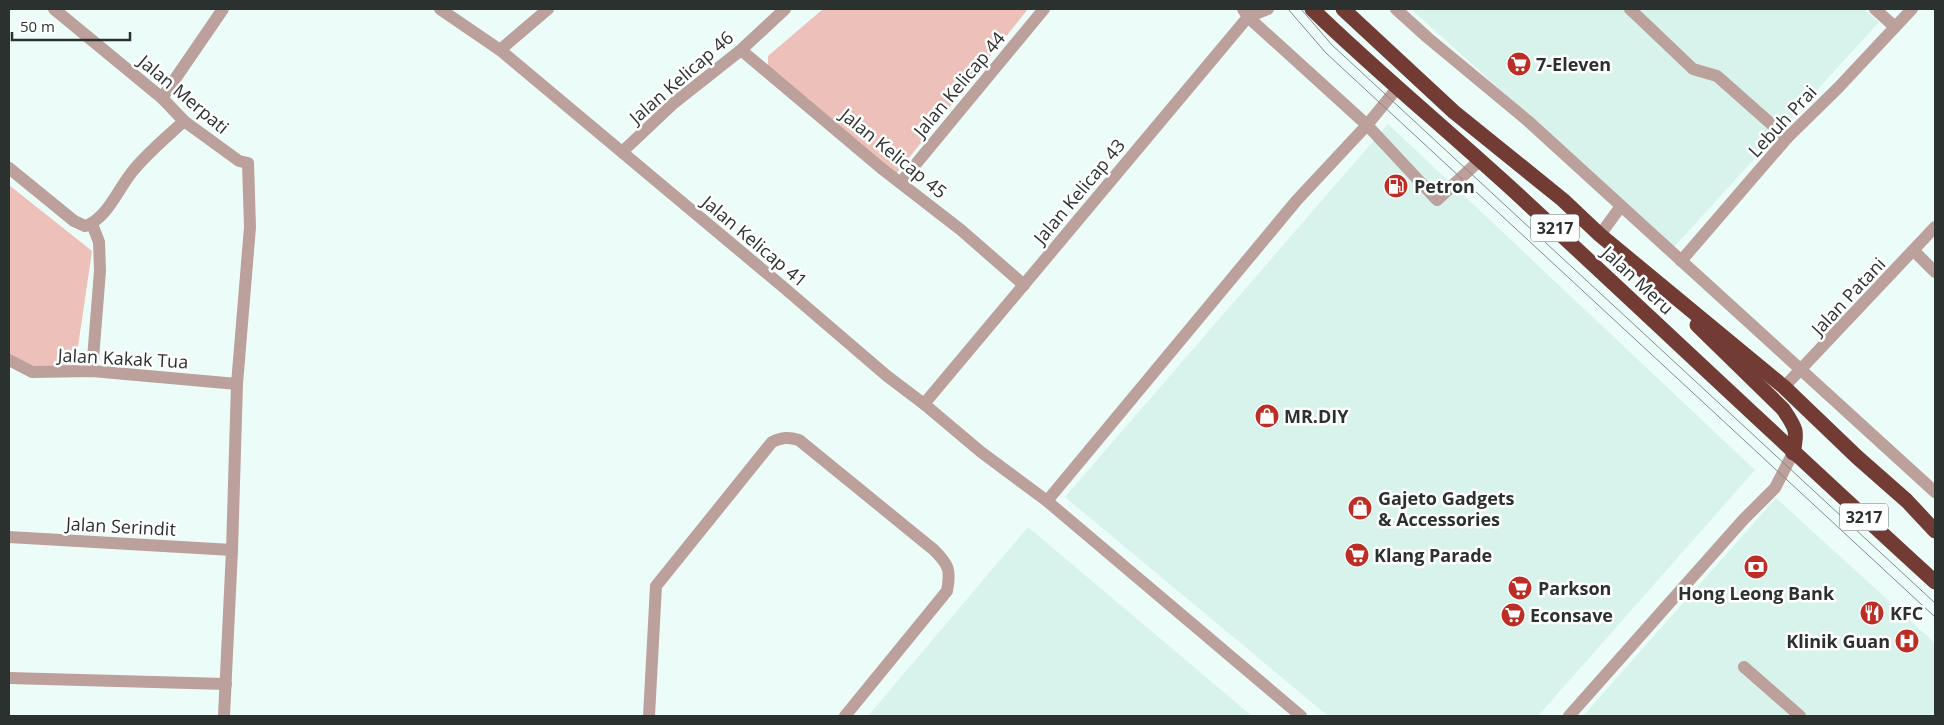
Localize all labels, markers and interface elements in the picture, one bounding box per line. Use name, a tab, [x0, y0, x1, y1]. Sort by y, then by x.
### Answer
scale bar	[12, 10, 130, 42]
text: 50 m	[20, 16, 55, 36]
street label: Jalan Kelicap 46	[622, 25, 738, 130]
street label: Jalan Kelicap 44	[907, 26, 1010, 143]
street label: Jalan Merpati	[132, 48, 234, 139]
supermarket icon: 7-Eleven	[1506, 51, 1532, 77]
place label: 7-Eleven	[1536, 52, 1611, 76]
street label: Lebuh Prai	[1743, 80, 1821, 162]
street label: Jalan Kelicap 45	[834, 101, 952, 203]
street label: Jalan Kelicap 43	[1027, 133, 1130, 250]
fuel station icon: Petron	[1383, 173, 1409, 199]
place label: Petron	[1414, 174, 1475, 198]
street label: Jalan Kelicap 41	[696, 189, 813, 292]
road number: 3217	[1531, 214, 1579, 242]
street label: Jalan Meru	[1596, 239, 1679, 319]
street label: Jalan Patani	[1804, 252, 1890, 341]
street label: Jalan Kakak Tua	[55, 342, 189, 373]
shop icon: MR.DIY	[1254, 403, 1280, 429]
place label: MR.DIY	[1284, 404, 1349, 428]
place label: Gajeto Gadgets & Accessories	[1378, 486, 1515, 531]
shop icon: Gajeto Gadgets & Accessories	[1347, 495, 1373, 521]
road number: 3217	[1840, 504, 1888, 530]
street label: Jalan Serindit	[63, 511, 177, 541]
supermarket icon: Klang Parade	[1344, 542, 1370, 568]
place label: Klang Parade	[1374, 543, 1492, 567]
bank icon: Hong Leong Bank	[1743, 554, 1769, 580]
supermarket icon: Parkson	[1507, 575, 1533, 601]
place label: Parkson	[1538, 576, 1611, 600]
place label: Hong Leong Bank	[1678, 581, 1835, 605]
restaurant icon: KFC	[1859, 600, 1885, 626]
place label: KFC	[1890, 601, 1923, 625]
supermarket icon: Econsave	[1500, 602, 1526, 628]
place label: Econsave	[1530, 603, 1613, 627]
hospital icon: Klinik Guan	[1894, 628, 1920, 654]
place label: Klinik Guan	[1786, 629, 1890, 653]

